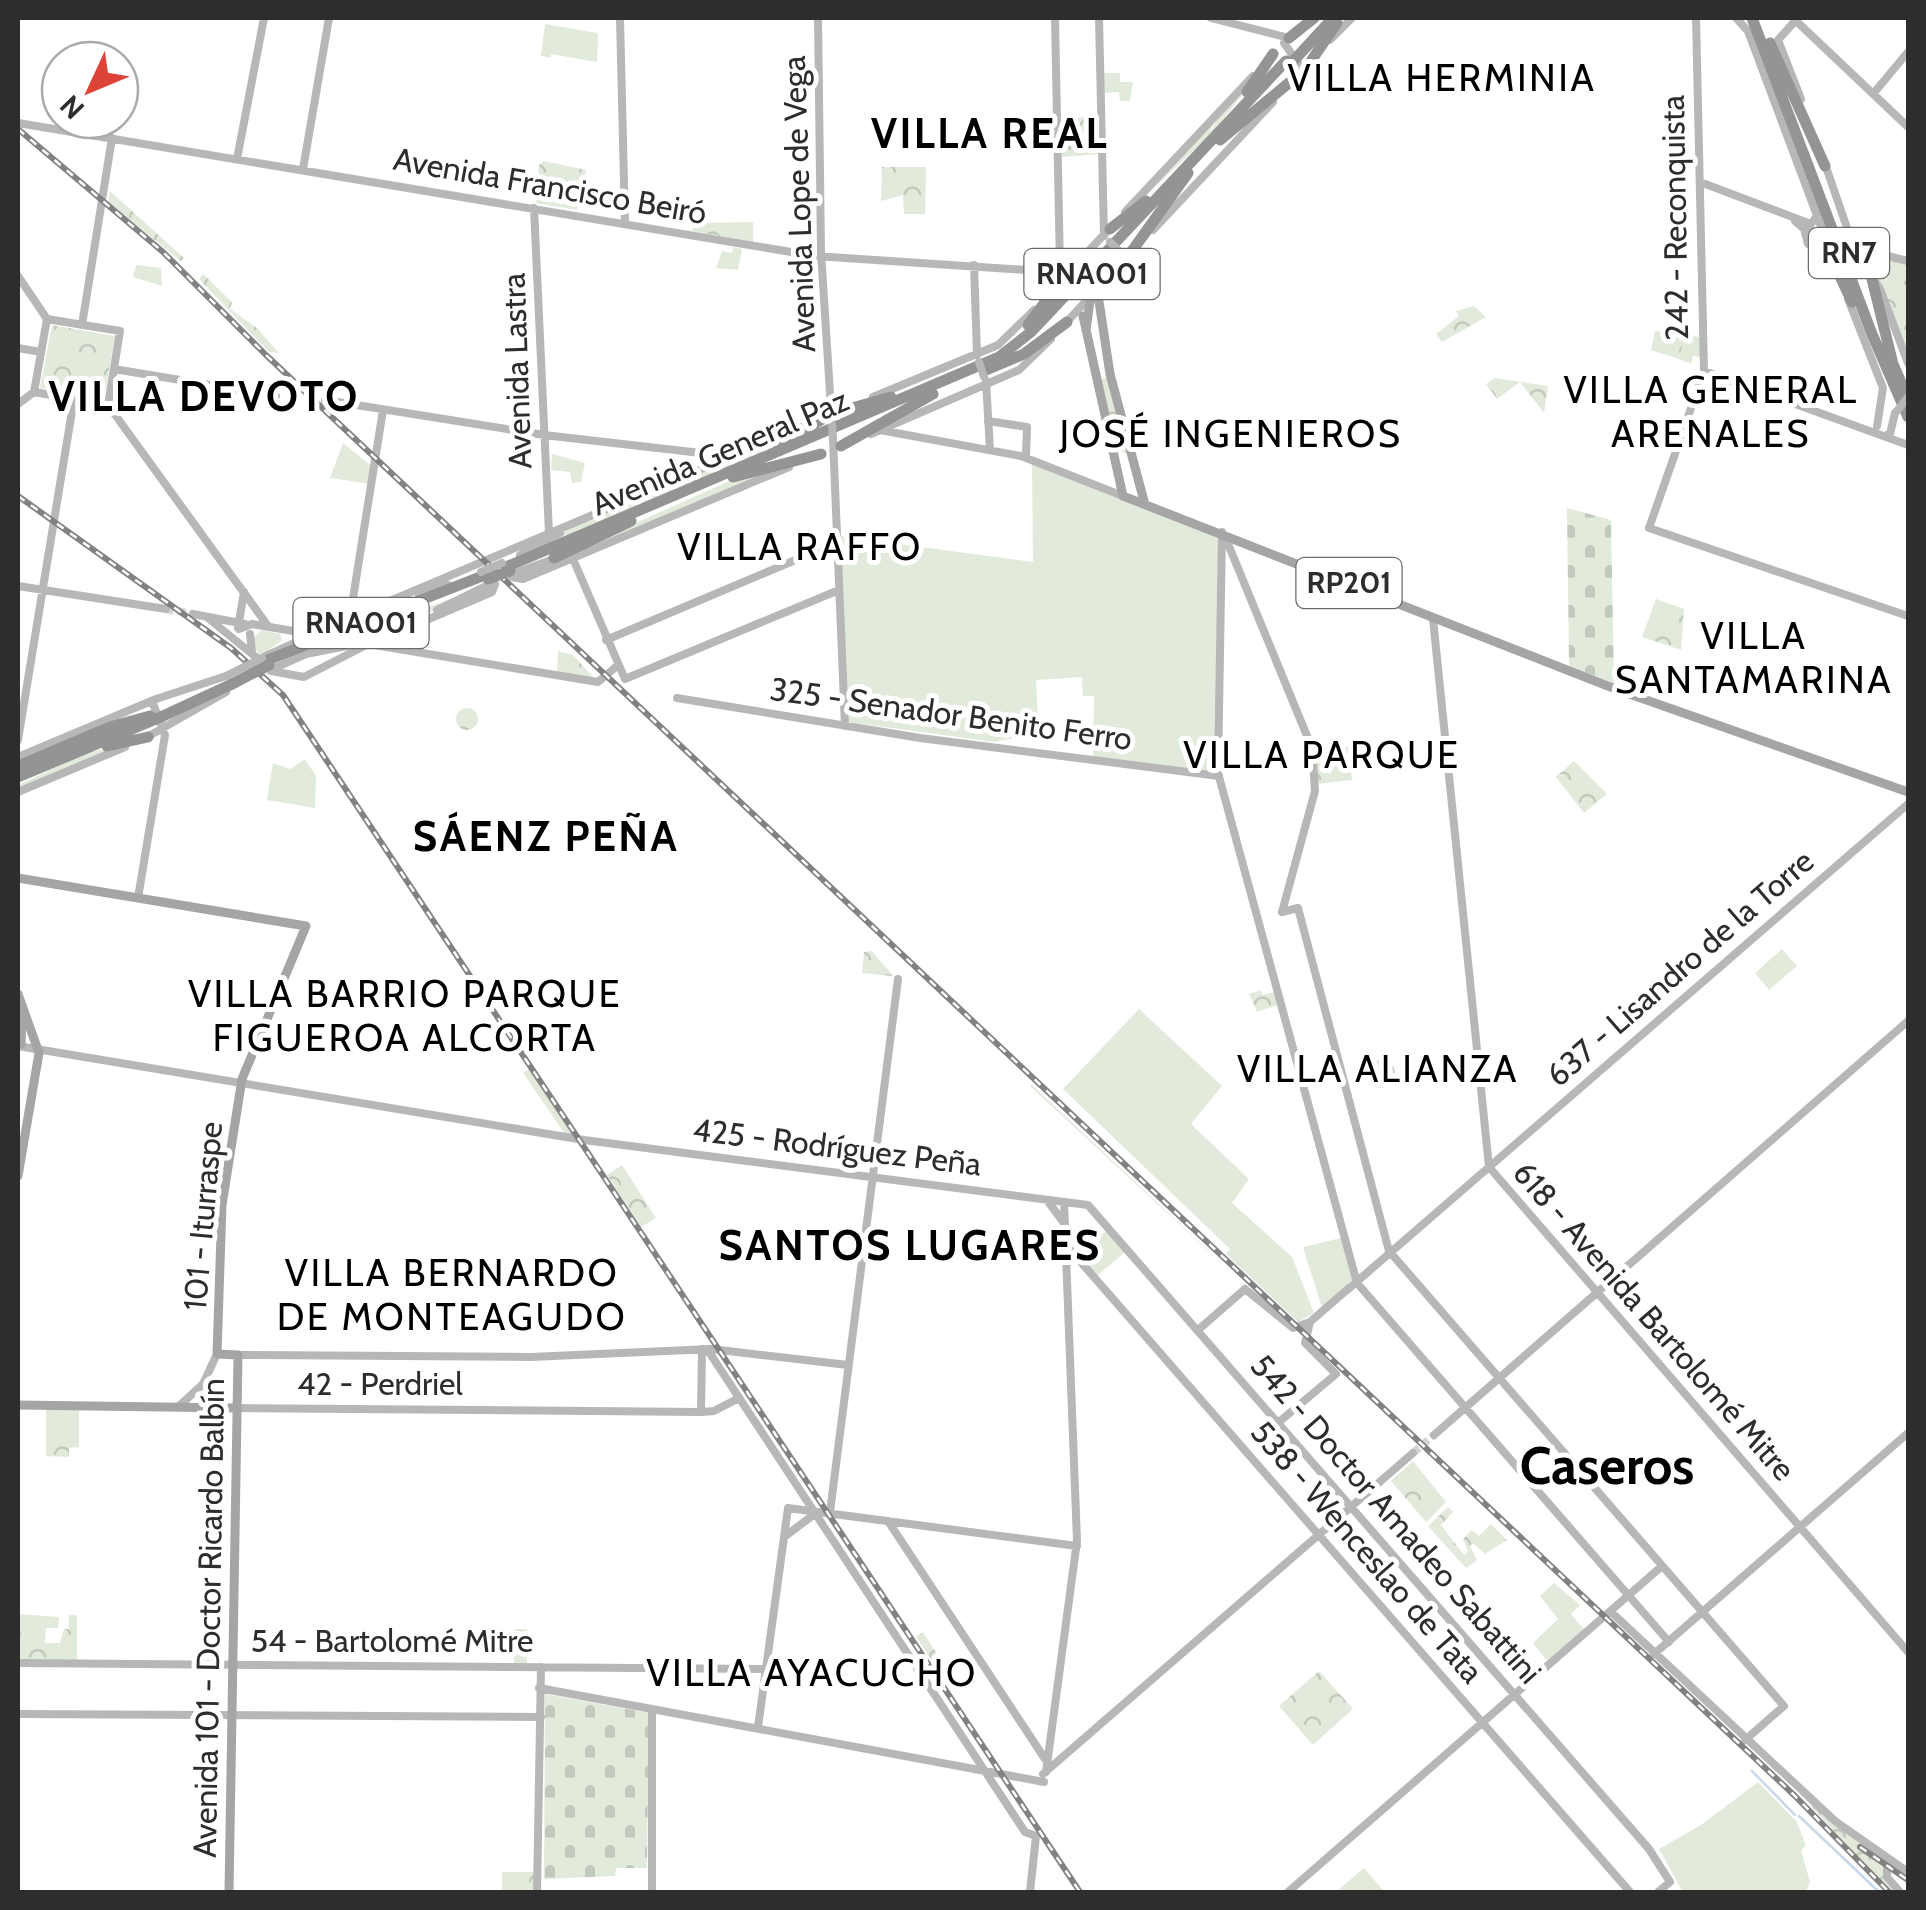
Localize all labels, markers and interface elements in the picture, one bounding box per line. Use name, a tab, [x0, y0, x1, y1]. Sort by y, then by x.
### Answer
north arrow	[40, 40, 140, 140]
street label: Avenida Lope de Vega	[774, 54, 823, 353]
district label: VILLA HERMINIA	[1288, 54, 1596, 101]
text: N	[53, 88, 91, 126]
street label: 242 - Reconquista	[1653, 94, 1696, 341]
district label: VILLA REAL	[871, 107, 1109, 159]
street label: Avenida Francisco Beiró	[391, 139, 710, 232]
road number: RN7	[1809, 228, 1889, 278]
road number: RNA001	[1024, 249, 1160, 299]
street label: Avenida Lastra	[494, 272, 539, 470]
district label: VILLA GENERAL ARENALES	[1563, 366, 1859, 457]
district label: VILLA DEVOTO	[48, 370, 360, 422]
street label: Avenida General Paz	[585, 380, 854, 523]
district label: JOSÉ INGENIEROS	[1058, 410, 1403, 457]
district label: VILLA RAFFO	[677, 523, 923, 570]
road number: RP201	[1296, 558, 1402, 608]
road number: RNA001	[294, 598, 428, 648]
district label: VILLA SANTAMARINA	[1615, 612, 1893, 703]
street label: 325 - Senador Benito Ferro	[768, 669, 1135, 758]
district label: VILLA PARQUE	[1183, 731, 1461, 778]
district label: SÁENZ PEÑA	[413, 810, 679, 862]
street label: 637 - Lisandro de la Torre	[1538, 841, 1821, 1094]
district label: VILLA BARRIO PARQUE FIGUEROA ALCORTA	[188, 970, 622, 1061]
district label: VILLA ALIANZA	[1237, 1045, 1519, 1092]
street label: 425 - Rodríguez Peña	[691, 1109, 984, 1184]
street label: 101 - Iturraspe	[175, 1120, 230, 1312]
street label: 618 - Avenida Bartolomé Mitre	[1505, 1153, 1804, 1488]
district label: SANTOS LUGARES	[718, 1219, 1102, 1271]
district label: VILLA BERNARDO DE MONTEAGUDO	[277, 1249, 627, 1340]
street label: 542 - Doctor Amadeo Sabattini	[1243, 1346, 1550, 1691]
street label: 42 - Perdriel	[297, 1364, 463, 1403]
street label: Avenida 101 - Doctor Ricardo Balbín	[185, 1378, 232, 1858]
street label: 538 - Wenceslao de Tata	[1243, 1413, 1492, 1691]
district label: Caseros	[1520, 1434, 1694, 1497]
street label: 54 - Bartolomé Mitre	[251, 1621, 533, 1660]
district label: VILLA AYACUCHO	[646, 1649, 978, 1696]

